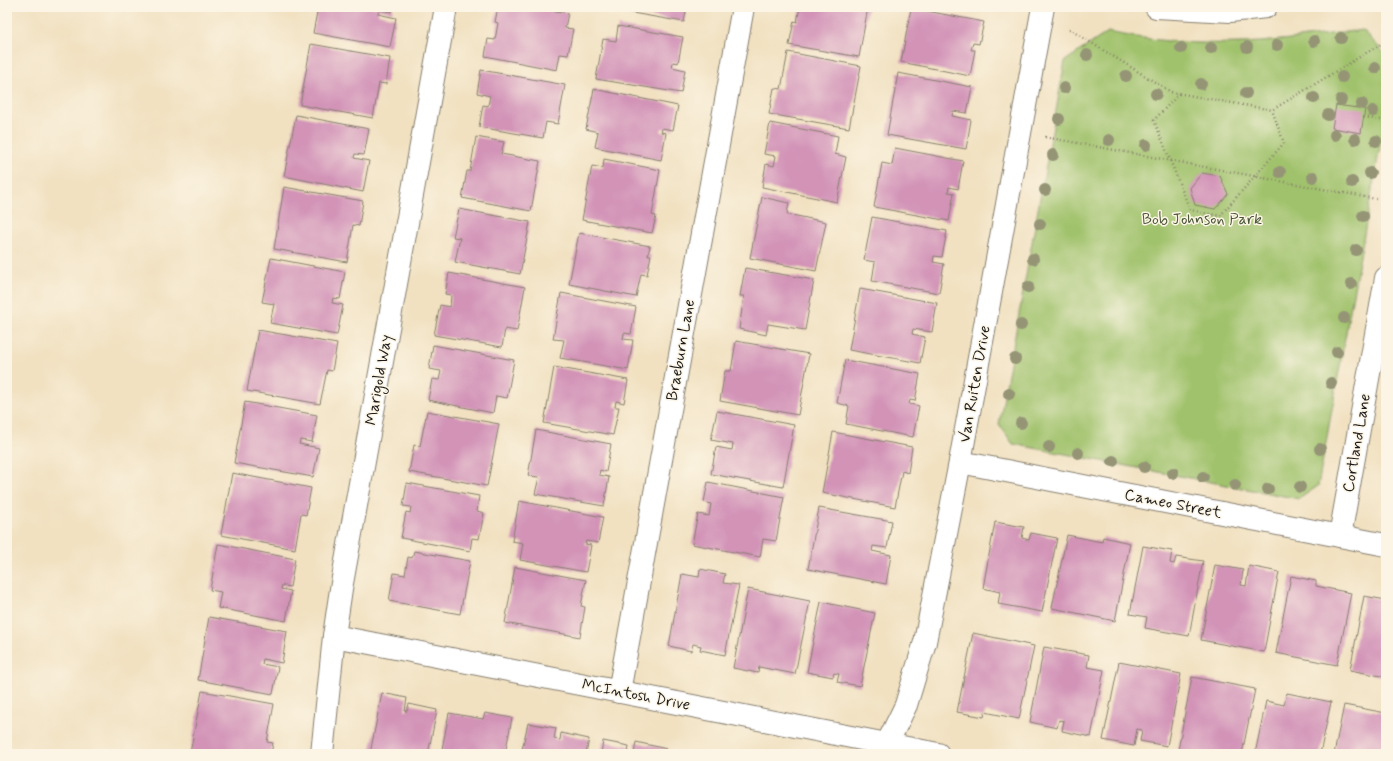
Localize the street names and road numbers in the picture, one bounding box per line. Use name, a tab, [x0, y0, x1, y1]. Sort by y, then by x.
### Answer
street label: Braeburn Lane	[662, 298, 700, 402]
street label: Van Ruiten Drive	[954, 324, 996, 444]
street label: Marigold Way	[361, 333, 398, 427]
street label: Cortland Lane	[1338, 392, 1376, 494]
street label: Cameo Street	[1123, 484, 1224, 524]
street label: McIntosh Drive	[580, 674, 692, 716]

